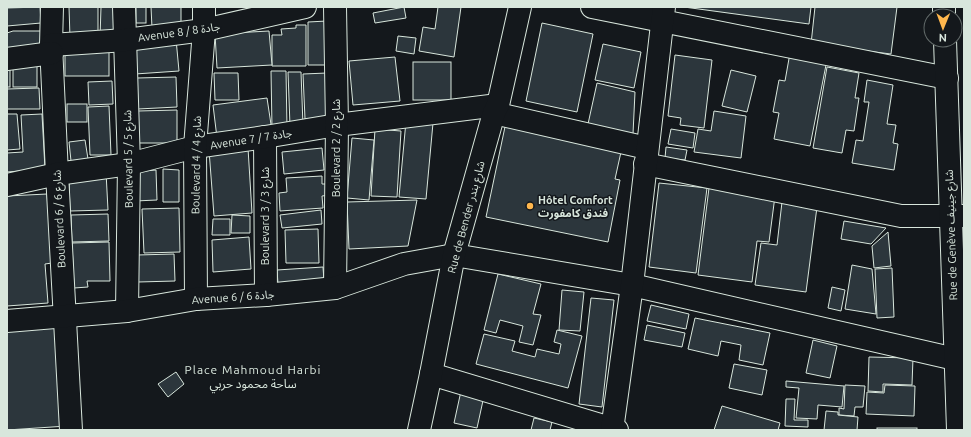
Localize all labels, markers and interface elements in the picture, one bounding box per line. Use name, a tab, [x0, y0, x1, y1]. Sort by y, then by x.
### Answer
north arrow	[923, 8, 963, 48]
street label: Avenue 8 / جادة 8	[137, 20, 222, 45]
text: N	[939, 32, 947, 44]
street label: Boulevard 2 / شارع 2	[330, 99, 344, 197]
street label: Boulevard 5 / شارع 5	[121, 109, 137, 208]
street label: Boulevard 4 / شارع 4	[189, 115, 205, 214]
street label: Avenue 7 / جادة 7	[209, 127, 294, 152]
street label: Rue de Bender شارع بندر	[445, 159, 489, 275]
street label: Boulevard 3 / شارع 3	[259, 167, 273, 265]
street label: Boulevard 6 / شارع 6	[50, 169, 70, 268]
street label: Rue de Genève شارع جينيف	[943, 169, 961, 301]
place label: Hôtel Comfort فندق كامفورت	[538, 194, 613, 220]
marker: Hôtel Comfort فندق كامفورت	[525, 201, 535, 211]
street label: Avenue 6 / جادة 6	[191, 288, 275, 307]
district label: Place Mahmoud Harbi ساحة محمود حربي	[185, 363, 321, 393]

